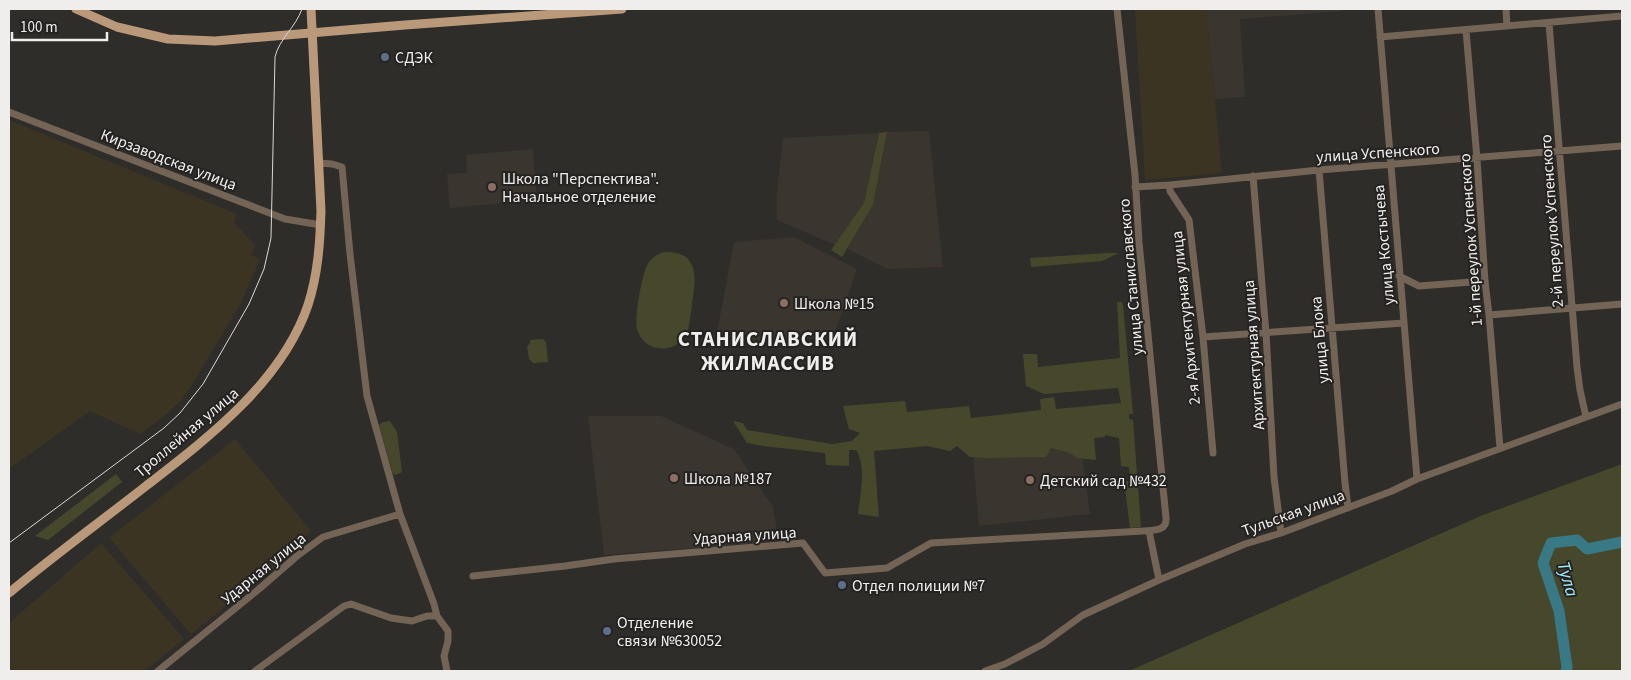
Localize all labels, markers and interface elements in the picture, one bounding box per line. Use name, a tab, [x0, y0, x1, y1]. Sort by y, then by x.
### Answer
scale bar	[12, 10, 108, 42]
text: 100 m	[20, 17, 58, 38]
place label: СДЭК	[395, 47, 433, 69]
marker: СДЭК	[379, 51, 391, 63]
street label: Кирзаводская улица	[97, 124, 240, 196]
street label: 2-й переулок Успенского	[1535, 134, 1569, 308]
street label: улица Успенского	[1315, 138, 1441, 168]
street label: 1-й переулок Успенского	[1454, 153, 1488, 327]
place label: Школа "Перспектива". Начальное отделение	[502, 168, 659, 208]
marker: Школа "Перспектива". Начальное отделение	[486, 181, 498, 193]
street label: улица Костычева	[1368, 184, 1400, 306]
street label: улица Станиславского	[1113, 198, 1149, 356]
street label: 2-я Архитектурная улица	[1166, 230, 1206, 406]
street label: Архитектурная улица	[1238, 279, 1270, 431]
place label: Школа №15	[794, 293, 874, 315]
street label: улица Блока	[1305, 295, 1335, 384]
marker: Школа №15	[778, 297, 790, 309]
district label: СТАНИСЛАВСКИЙ ЖИЛМАССИВ	[678, 324, 858, 378]
street label: Троллейная улица	[130, 383, 243, 483]
place label: Школа №187	[684, 468, 772, 490]
place label: Детский сад №432	[1040, 470, 1167, 492]
marker: Школа №187	[668, 472, 680, 484]
marker: Детский сад №432	[1024, 474, 1036, 486]
street label: Тульская улица	[1239, 484, 1348, 542]
street label: Ударная улица	[693, 521, 797, 551]
street label: Ударная улица	[217, 528, 311, 610]
water label: Тула	[1551, 559, 1585, 600]
place label: Отдел полиции №7	[852, 575, 985, 597]
marker: Отдел полиции №7	[836, 579, 848, 591]
place label: Отделение связи №630052	[617, 612, 722, 652]
marker: Отделение связи №630052	[601, 625, 613, 637]

